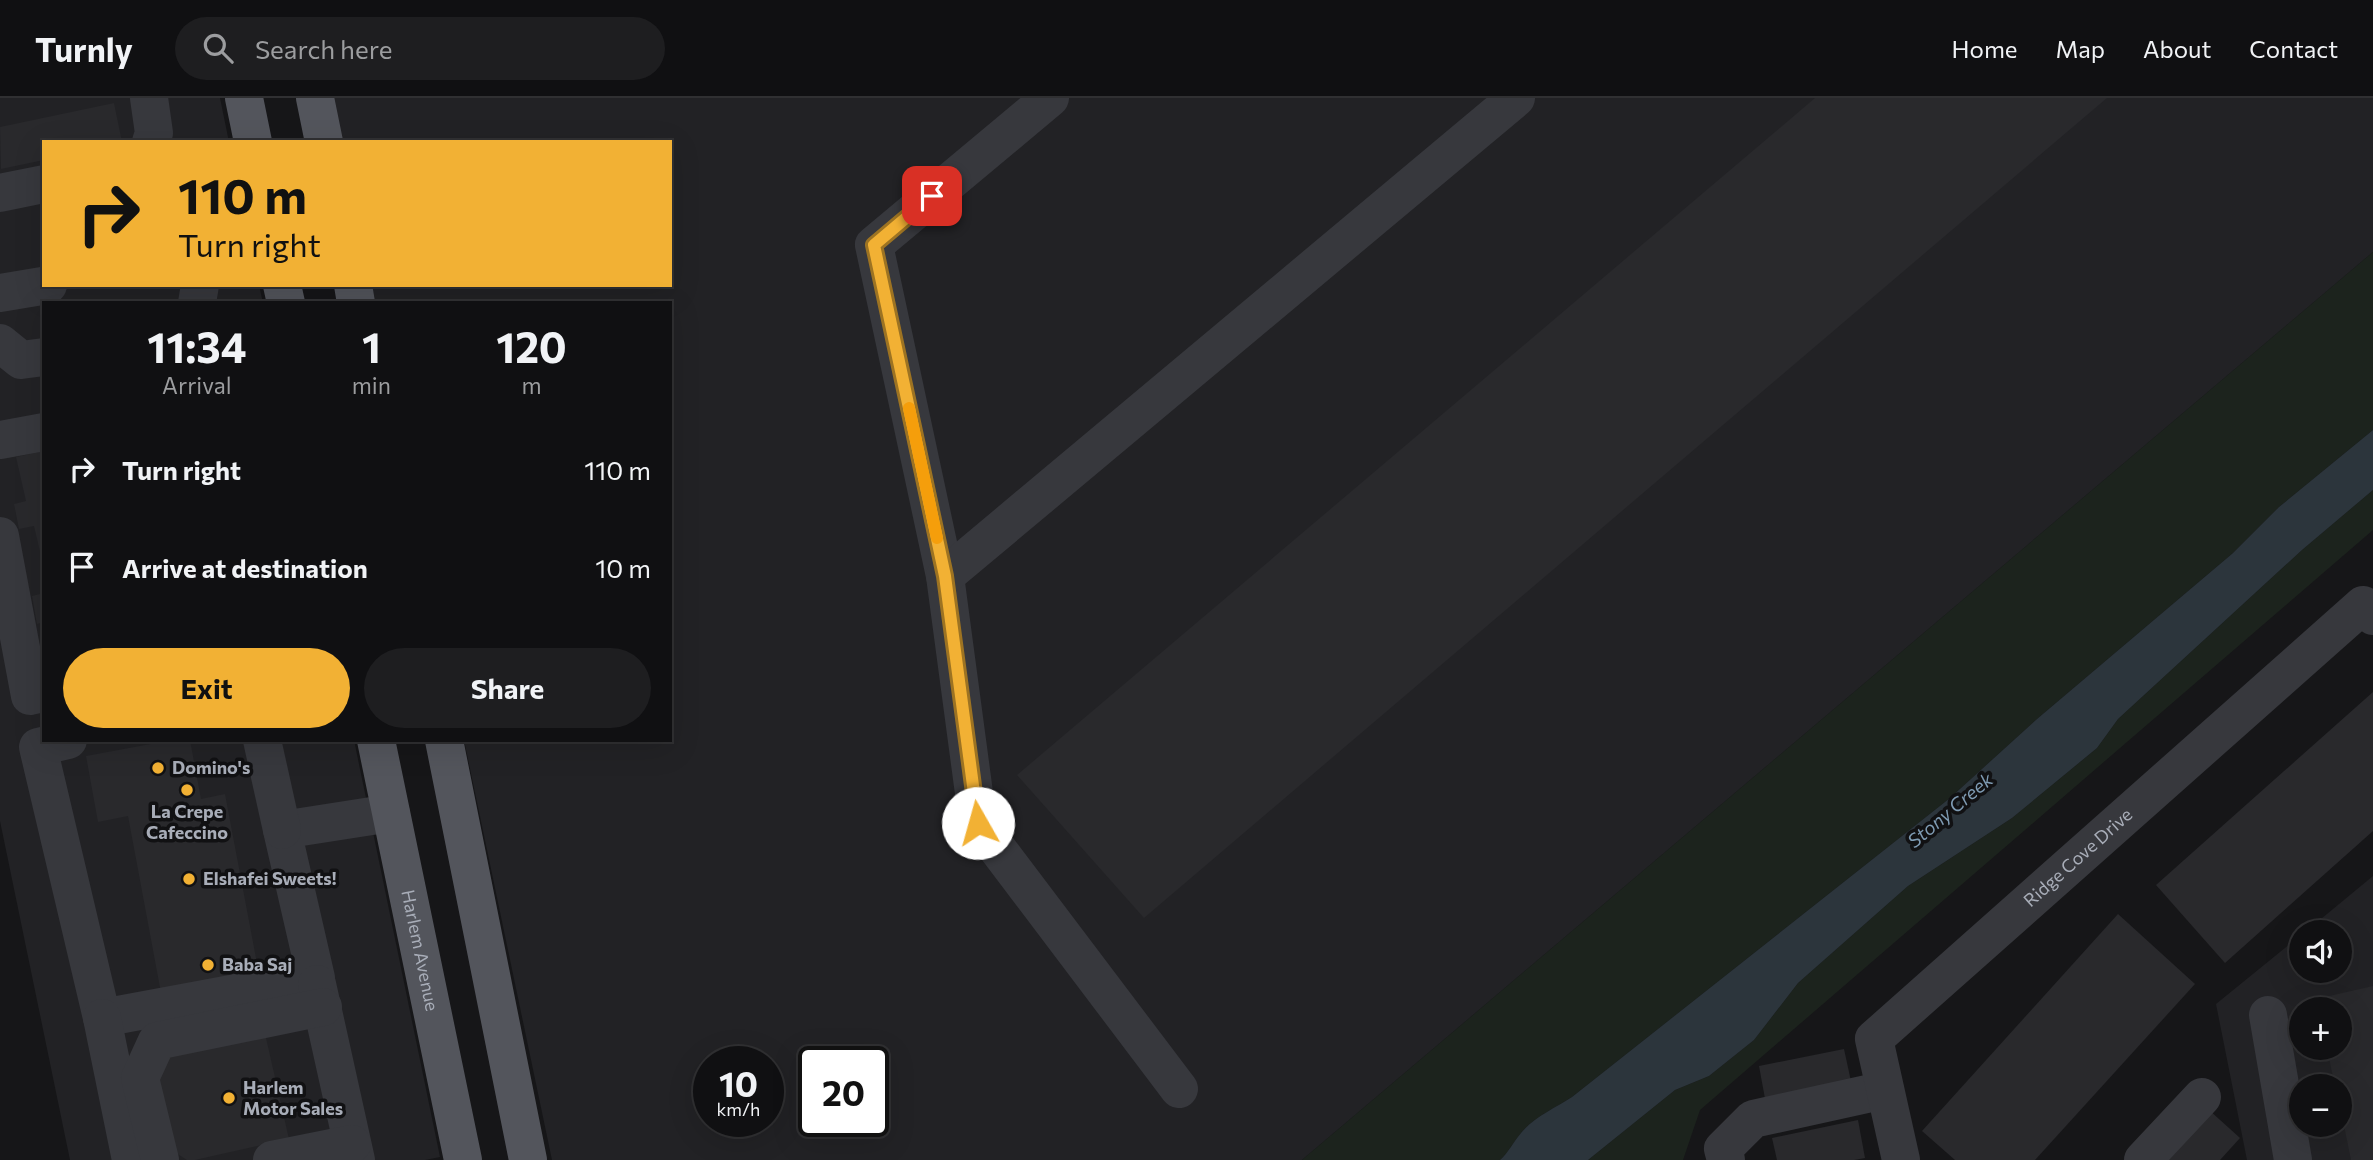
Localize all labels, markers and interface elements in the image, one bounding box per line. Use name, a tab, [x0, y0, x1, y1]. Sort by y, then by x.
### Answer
search box	[175, 17, 665, 80]
text: Turnly	[35, 28, 133, 69]
icon: search	[199, 29, 237, 67]
text: Search here	[255, 33, 392, 64]
text: Home	[1952, 34, 2018, 63]
text: Map	[2056, 34, 2105, 63]
text: About	[2143, 34, 2211, 63]
text: Contact	[2249, 34, 2338, 63]
text: 110 m	[178, 164, 307, 224]
pin	[902, 166, 962, 226]
icon: right	[63, 168, 154, 259]
icon: arrive	[913, 177, 951, 215]
text: Turn right	[178, 224, 321, 264]
text: 11:34	[147, 320, 247, 372]
text: 1	[362, 320, 381, 372]
text: 120	[496, 320, 567, 372]
text: Arrival	[162, 371, 232, 399]
text: min	[352, 371, 391, 399]
text: m	[521, 371, 542, 399]
icon: right	[63, 450, 101, 488]
text: Turn right	[122, 454, 241, 485]
text: 110 m	[584, 454, 651, 485]
icon: arrive	[63, 548, 101, 586]
text: Arrive at destination	[122, 552, 368, 583]
text: 10 m	[595, 552, 651, 583]
button: Exit	[63, 648, 350, 728]
button: Share	[364, 648, 651, 728]
place label: Domino's	[172, 756, 250, 778]
marker: Domino's	[150, 760, 166, 776]
water label: Stony Creek	[1902, 767, 1998, 852]
marker: La Crepe Cafeccino	[179, 782, 195, 798]
position arrow	[941, 786, 1015, 860]
place label: La Crepe Cafeccino	[146, 800, 228, 843]
street label: Ridge Cove Drive	[2019, 803, 2136, 911]
place label: Elshafei Sweets!	[203, 867, 337, 889]
marker: Elshafei Sweets!	[181, 871, 197, 887]
street label: Harlem Avenue	[397, 888, 444, 1013]
map controls	[2289, 920, 2352, 1137]
button: sound	[2289, 920, 2352, 983]
place label: Baba Saj	[222, 953, 292, 975]
marker: Baba Saj	[200, 957, 216, 973]
button: +	[2289, 997, 2352, 1060]
speed limit sign: 20	[798, 1046, 889, 1137]
text: 10	[719, 1061, 758, 1104]
button: −	[2289, 1074, 2352, 1137]
place label: Harlem Motor Sales	[243, 1076, 343, 1119]
marker: Harlem Motor Sales	[221, 1090, 237, 1106]
text: km/h	[717, 1098, 760, 1120]

